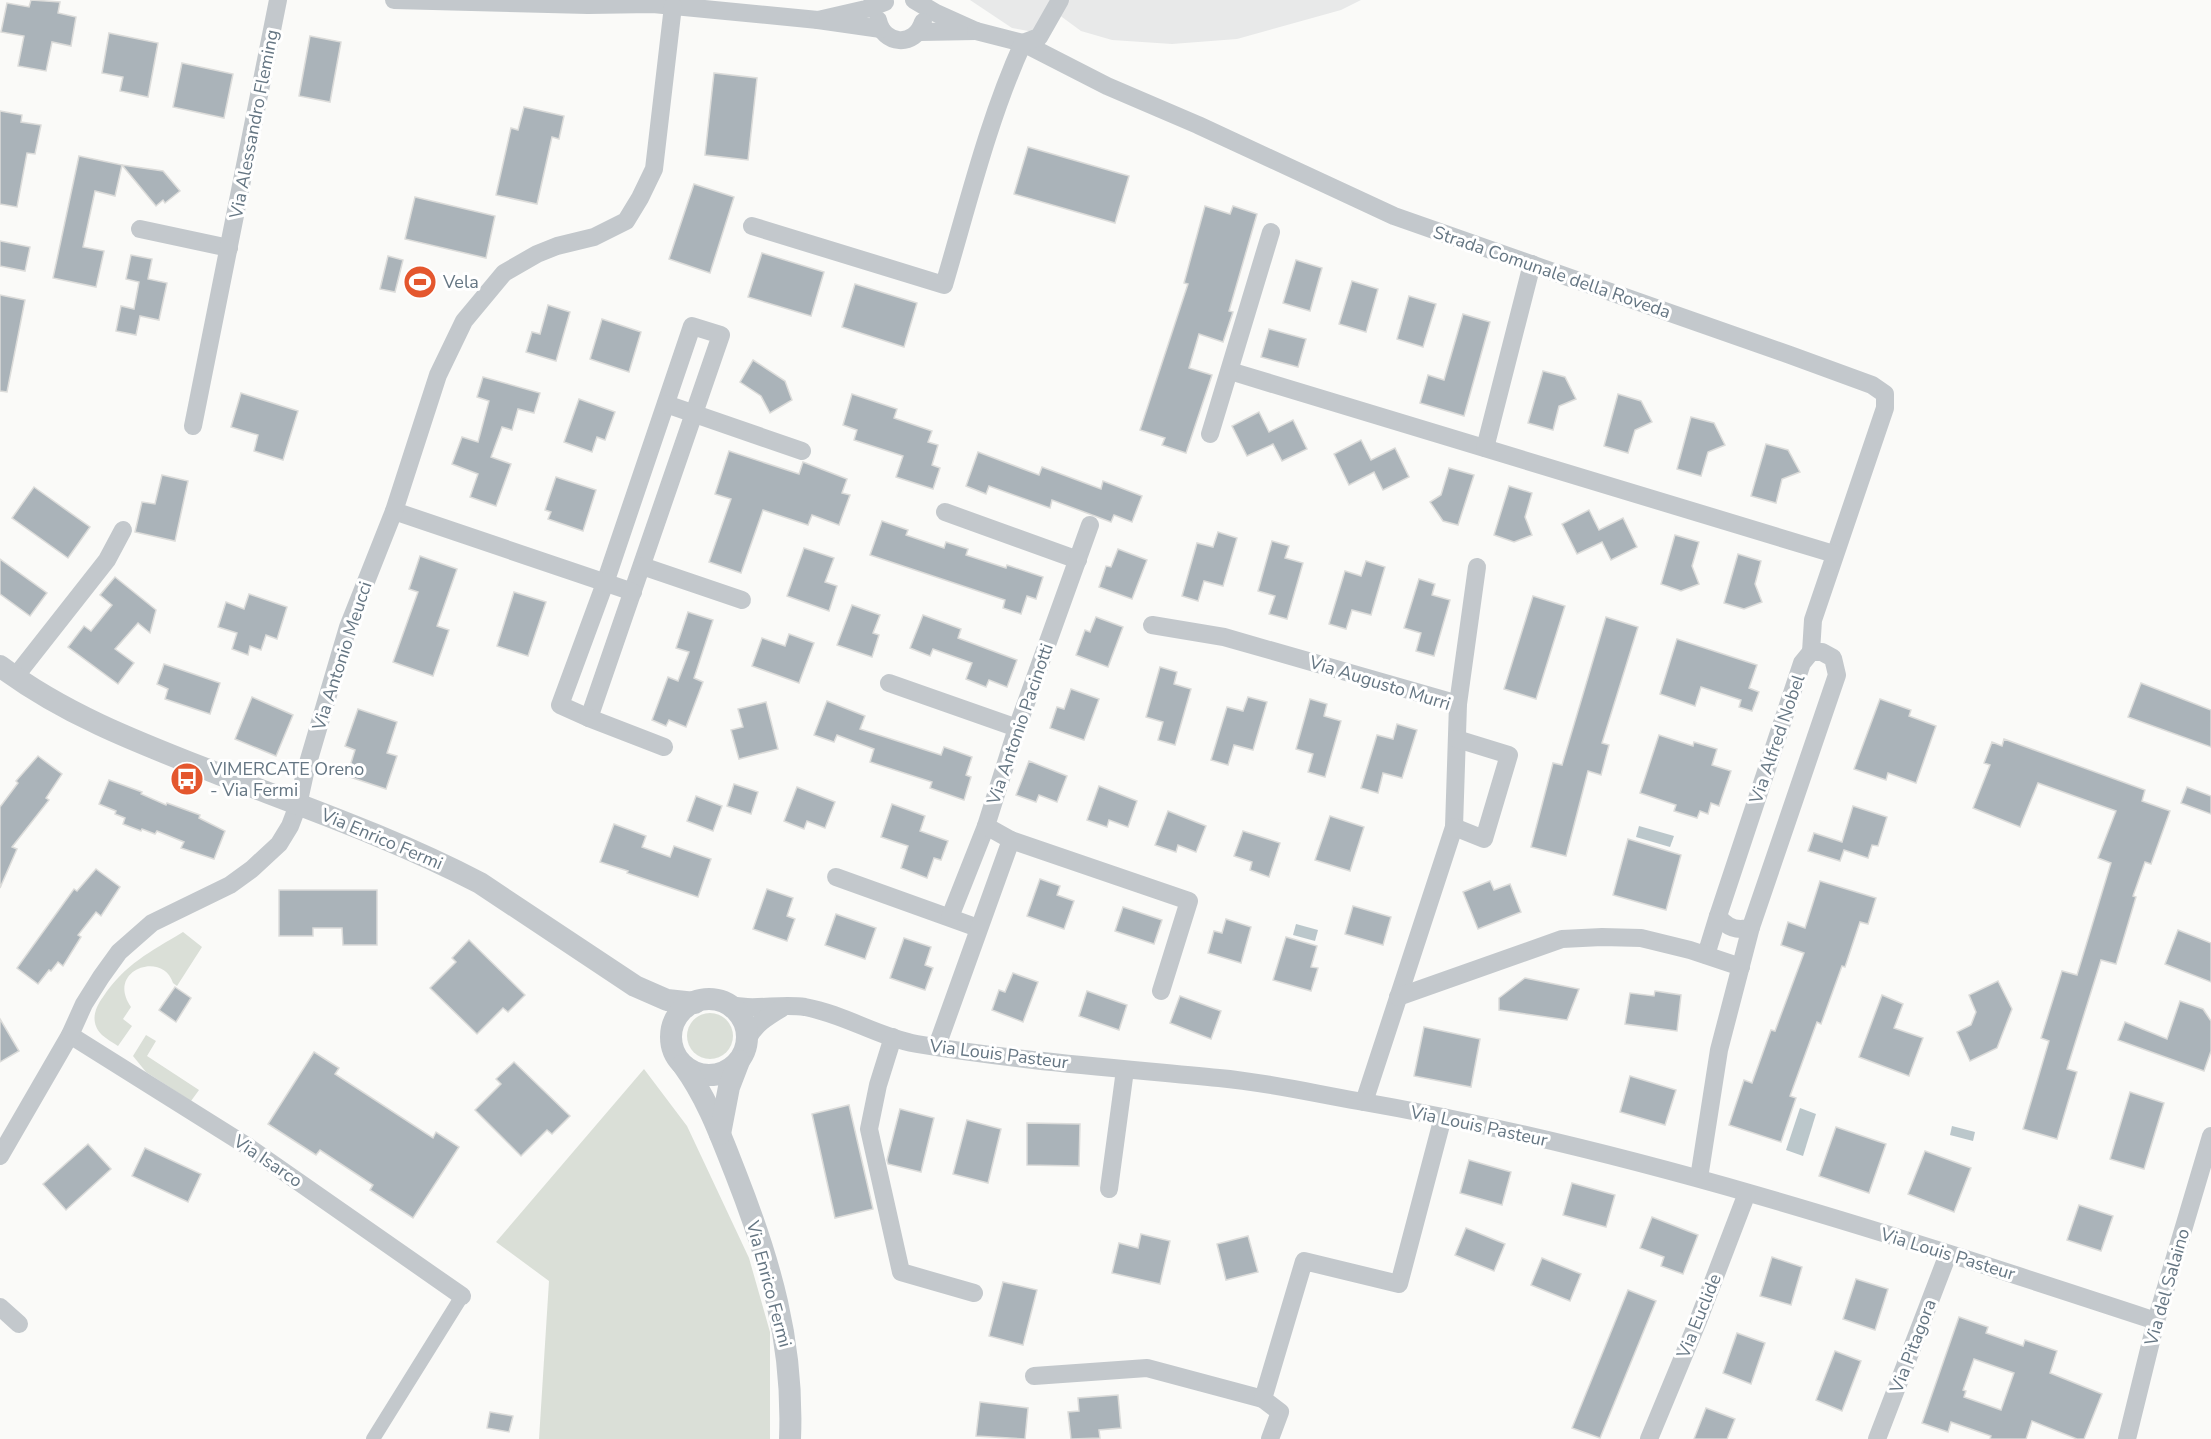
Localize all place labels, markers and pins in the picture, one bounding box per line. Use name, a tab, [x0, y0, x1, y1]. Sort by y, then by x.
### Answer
sports icon: Vela	[402, 264, 438, 300]
place label: Vela	[442, 270, 479, 294]
place label: VIMERCATE Oreno - Via Fermi	[209, 757, 364, 802]
bus stop icon: VIMERCATE Oreno - Via Fermi	[169, 761, 205, 797]

